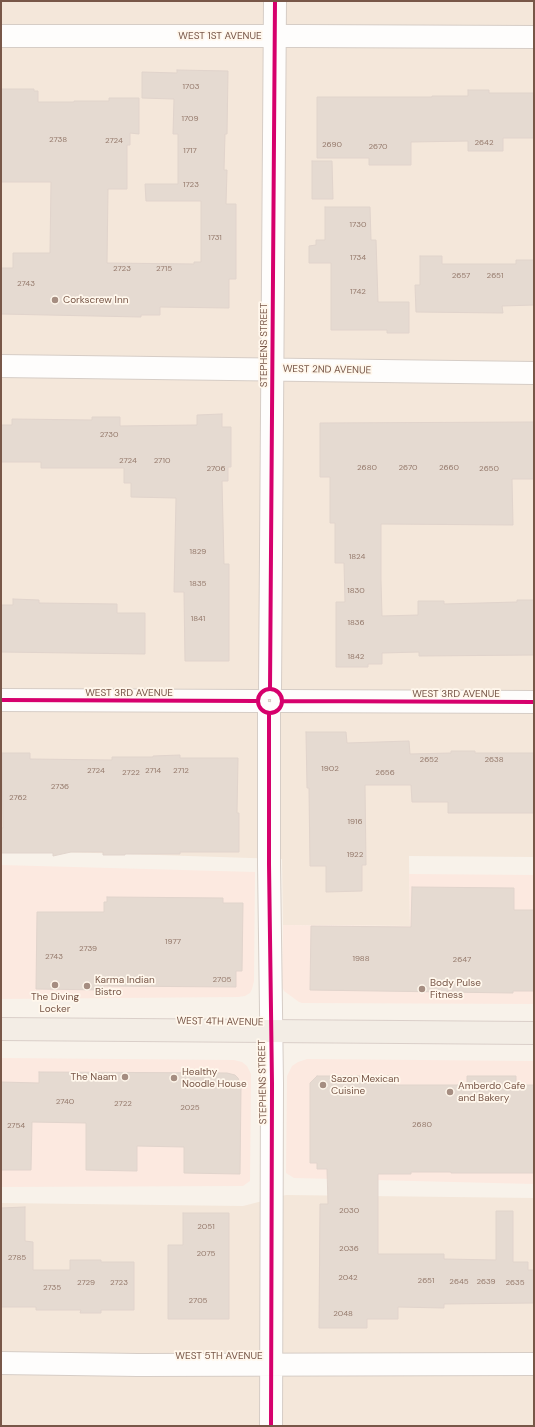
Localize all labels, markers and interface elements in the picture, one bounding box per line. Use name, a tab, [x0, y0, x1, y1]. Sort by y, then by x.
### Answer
street label: WEST 1ST AVENUE	[178, 30, 262, 42]
house number: 1703	[183, 82, 199, 92]
house number: 1709	[181, 114, 199, 124]
house number: 2738	[49, 135, 67, 145]
house number: 2724	[105, 136, 123, 146]
house number: 2642	[474, 138, 494, 148]
house number: 2690	[322, 140, 342, 150]
house number: 2670	[368, 142, 388, 152]
house number: 1717	[183, 146, 197, 156]
house number: 1723	[183, 180, 199, 190]
house number: 1730	[350, 220, 366, 230]
house number: 1731	[208, 233, 222, 243]
house number: 1734	[350, 253, 366, 263]
house number: 2723	[113, 264, 131, 274]
house number: 2715	[156, 264, 172, 274]
house number: 2657	[452, 271, 470, 281]
house number: 2651	[487, 271, 503, 281]
house number: 2743	[17, 279, 35, 289]
house number: 1742	[350, 287, 366, 297]
place label: Corkscrew Inn	[63, 294, 128, 306]
marker: Corkscrew Inn	[50, 295, 60, 305]
street label: STEPHENS STREET	[258, 303, 270, 387]
street label: WEST 2ND AVENUE	[283, 363, 371, 377]
house number: 2730	[100, 430, 118, 440]
house number: 2724	[119, 456, 137, 466]
house number: 2710	[154, 456, 170, 466]
house number: 2680	[357, 463, 377, 473]
house number: 2670	[398, 463, 418, 473]
house number: 2660	[439, 463, 459, 473]
house number: 2706	[206, 464, 226, 474]
house number: 2650	[479, 464, 499, 474]
house number: 1829	[190, 547, 206, 557]
house number: 1824	[349, 552, 365, 562]
house number: 1835	[190, 579, 206, 589]
house number: 1830	[347, 586, 365, 596]
house number: 1841	[191, 614, 205, 624]
house number: 1836	[347, 618, 365, 628]
house number: 1842	[348, 652, 364, 662]
street label: WEST 3RD AVENUE	[85, 687, 173, 699]
street label: WEST 3RD AVENUE	[412, 688, 500, 700]
house number: 2652	[420, 755, 438, 765]
house number: 2638	[484, 755, 504, 765]
house number: 1902	[321, 764, 339, 774]
house number: 2724	[87, 766, 105, 776]
house number: 2714	[145, 766, 161, 776]
house number: 2712	[173, 766, 189, 776]
house number: 2722	[122, 768, 140, 778]
house number: 2656	[375, 768, 395, 778]
house number: 2736	[51, 782, 69, 792]
house number: 2762	[9, 793, 27, 803]
house number: 1916	[348, 817, 362, 827]
house number: 1922	[347, 850, 363, 860]
house number: 1977	[165, 937, 181, 947]
house number: 2739	[79, 944, 97, 954]
house number: 2743	[45, 952, 63, 962]
house number: 1988	[352, 954, 370, 964]
house number: 2647	[453, 955, 471, 965]
place label: Karma Indian Bistro	[95, 974, 155, 998]
house number: 2705	[213, 975, 231, 985]
place label: Body Pulse Fitness	[430, 977, 481, 1000]
marker: The Diving Locker	[50, 980, 60, 990]
marker: Karma Indian Bistro	[82, 981, 92, 991]
marker: Body Pulse Fitness	[417, 984, 427, 994]
place label: The Diving Locker	[31, 991, 79, 1014]
street label: WEST 4TH AVENUE	[176, 1015, 264, 1029]
street label: STEPHENS STREET	[256, 1040, 270, 1124]
place label: Healthy Noodle House	[182, 1066, 247, 1090]
place label: The Naam	[71, 1071, 117, 1083]
marker: The Naam	[120, 1072, 130, 1082]
marker: Healthy Noodle House	[169, 1073, 179, 1083]
place label: Sazon Mexican Cuisine	[331, 1073, 399, 1096]
marker: Sazon Mexican Cuisine	[318, 1080, 328, 1090]
place label: Amberdo Cafe and Bakery	[458, 1080, 525, 1104]
marker: Amberdo Cafe and Bakery	[445, 1087, 455, 1097]
house number: 2740	[56, 1097, 74, 1107]
house number: 2722	[114, 1099, 132, 1109]
house number: 2025	[180, 1103, 200, 1113]
house number: 2680	[412, 1120, 432, 1130]
house number: 2754	[7, 1121, 25, 1131]
house number: 2030	[339, 1206, 359, 1216]
house number: 2051	[197, 1222, 215, 1232]
house number: 2036	[339, 1244, 359, 1254]
house number: 2075	[197, 1249, 215, 1259]
house number: 2785	[8, 1253, 26, 1263]
house number: 2042	[338, 1273, 358, 1283]
house number: 2651	[418, 1276, 434, 1286]
house number: 2645	[449, 1277, 469, 1287]
house number: 2639	[476, 1277, 496, 1287]
house number: 2729	[77, 1278, 95, 1288]
house number: 2723	[110, 1278, 128, 1288]
house number: 2635	[505, 1278, 525, 1288]
house number: 2735	[43, 1283, 61, 1293]
house number: 2705	[189, 1296, 207, 1306]
house number: 2048	[333, 1309, 353, 1319]
street label: WEST 5TH AVENUE	[175, 1350, 263, 1362]

